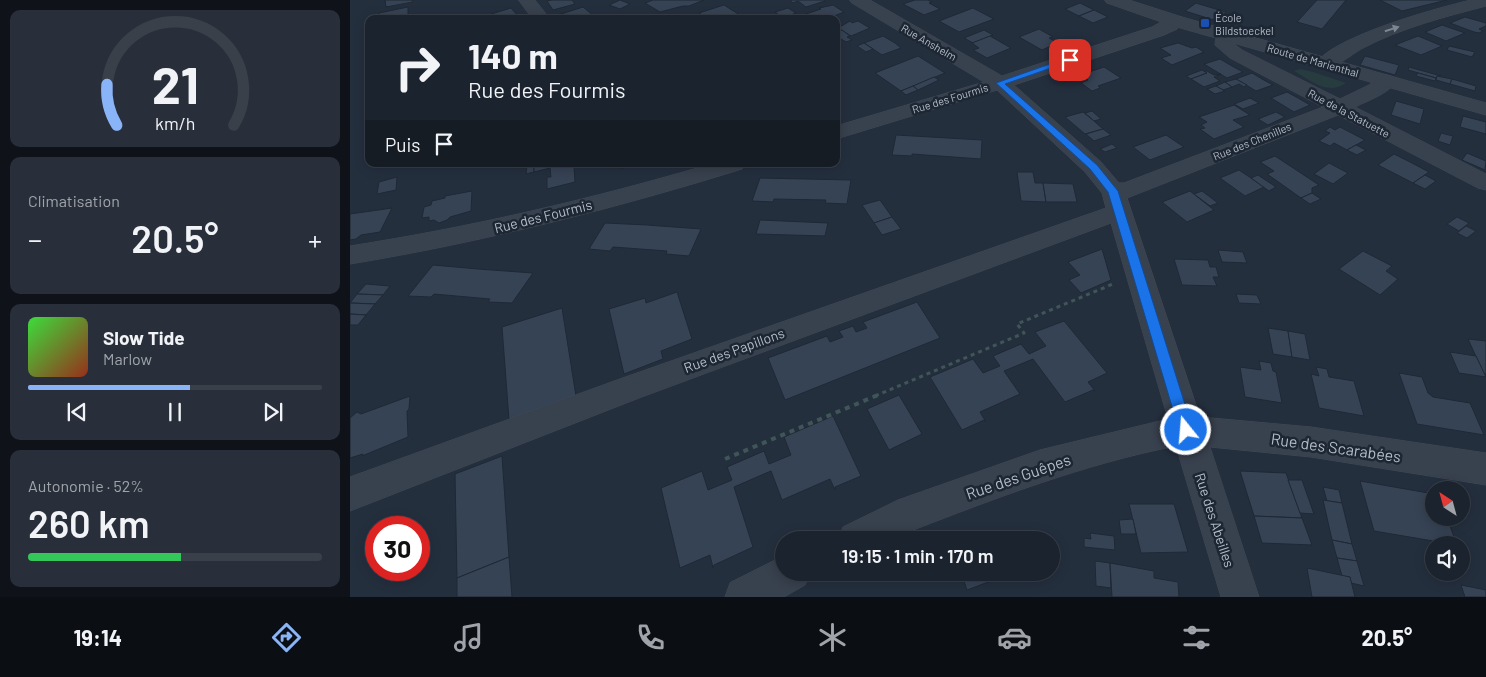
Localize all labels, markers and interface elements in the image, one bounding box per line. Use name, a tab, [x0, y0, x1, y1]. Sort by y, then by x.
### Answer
place label: École Bildstoeckel	[1215, 11, 1274, 37]
marker: École Bildstoeckel	[1199, 17, 1211, 29]
street label: Rue Anshelm	[899, 21, 959, 63]
one-way arrow	[1385, 24, 1400, 32]
text: 140 m	[468, 34, 558, 76]
icon: right	[385, 35, 450, 100]
pin	[1049, 39, 1091, 81]
street label: Route de Marienthal	[1266, 41, 1360, 79]
icon: arrive	[1056, 46, 1084, 74]
text: 21	[151, 52, 199, 114]
text: Rue des Fourmis	[468, 76, 626, 102]
street label: Rue des Fourmis	[910, 80, 990, 116]
street label: Rue de la Statuette	[1306, 86, 1392, 140]
text: km/h	[155, 112, 195, 134]
street label: Rue des Chenilles	[1211, 119, 1293, 163]
icon: arrive	[430, 130, 458, 158]
text: Puis	[385, 133, 420, 156]
text: Climatisation	[28, 191, 120, 210]
street label: Rue des Fourmis	[492, 196, 594, 236]
text: 20.5°	[131, 215, 219, 261]
text: −	[28, 222, 42, 256]
text: +	[308, 222, 322, 256]
street label: Rue des Papillons	[681, 324, 787, 376]
text: Slow Tide	[103, 326, 185, 349]
text: Marlow	[103, 349, 152, 368]
icon: previous	[63, 398, 91, 426]
icon: pause	[161, 398, 189, 426]
icon: next	[259, 398, 287, 426]
position arrow	[1159, 403, 1211, 455]
street label: Rue des Scarabées	[1270, 428, 1402, 466]
street label: Rue des Guêpes	[963, 449, 1073, 503]
street label: Rue des Abeilles	[1192, 471, 1238, 570]
text: Autonomie · 52%	[28, 476, 144, 495]
north arrow	[1425, 481, 1470, 526]
map controls	[1425, 481, 1470, 581]
text: 260 km	[28, 500, 150, 546]
speed limit sign: 30	[365, 516, 430, 581]
button: sound	[1425, 536, 1470, 581]
text: 19:15 · 1 min · 170 m	[842, 544, 993, 567]
icon: directions	[269, 620, 304, 655]
icon: music	[451, 620, 486, 655]
icon: phone	[633, 620, 668, 655]
icon: climate	[815, 620, 850, 655]
icon: car	[997, 620, 1032, 655]
icon: filters	[1179, 620, 1214, 655]
text: 19:14	[74, 624, 122, 650]
text: 20.5°	[1361, 624, 1412, 650]

